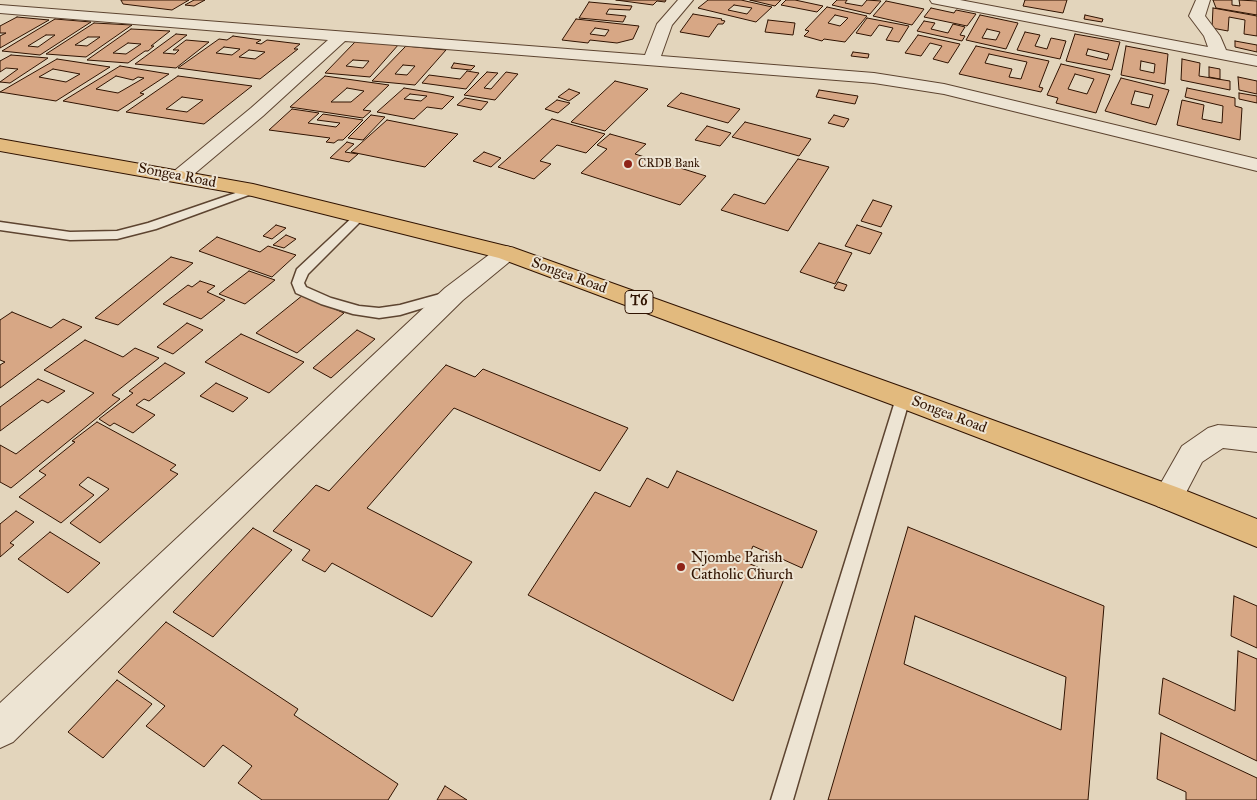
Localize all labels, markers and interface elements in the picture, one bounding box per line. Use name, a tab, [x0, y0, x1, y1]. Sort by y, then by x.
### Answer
place label: CRDB Bank	[638, 157, 700, 171]
marker: CRDB Bank	[622, 158, 634, 170]
street label: Songea Road	[136, 160, 218, 192]
street label: Songea Road	[529, 254, 609, 298]
road number: T6	[625, 290, 653, 314]
street label: Songea Road	[909, 392, 989, 438]
place label: Njombe Parish Catholic Church	[691, 549, 793, 584]
marker: Njombe Parish Catholic Church	[675, 561, 687, 573]

